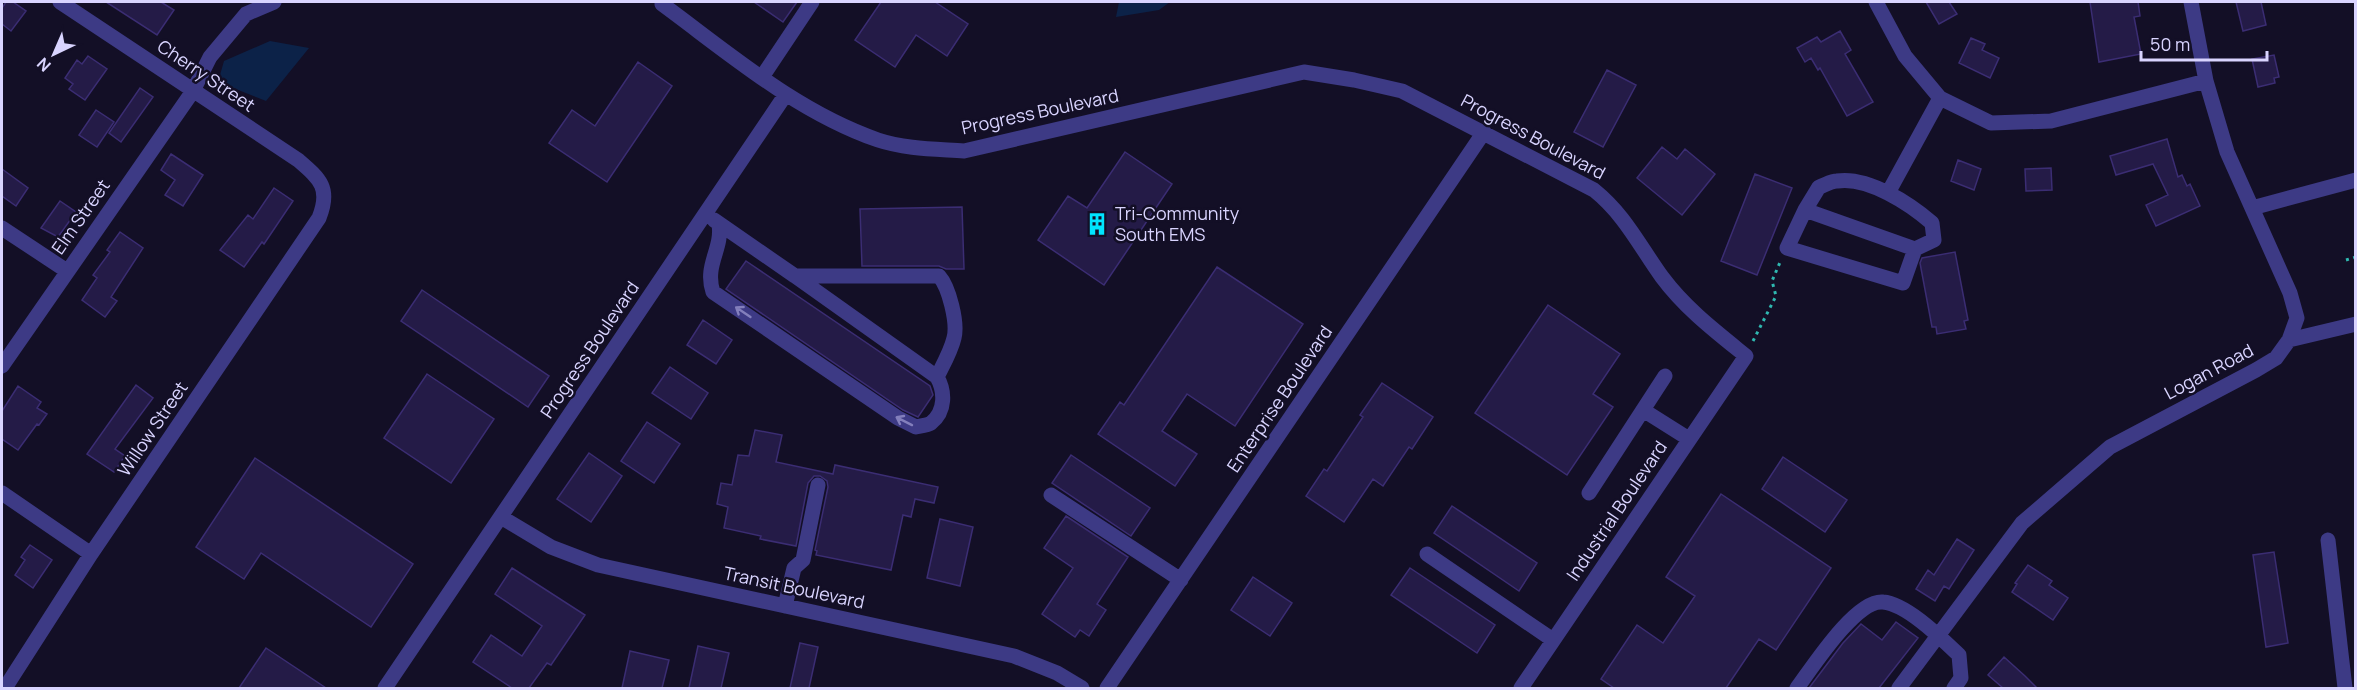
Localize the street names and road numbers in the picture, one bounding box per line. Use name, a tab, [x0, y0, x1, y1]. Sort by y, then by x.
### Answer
street label: Cherry Street	[153, 34, 260, 117]
street label: Progress Boulevard	[959, 83, 1121, 139]
street label: Progress Boulevard	[1457, 88, 1610, 184]
street label: Elm Street	[46, 174, 115, 259]
street label: Progress Boulevard	[534, 276, 644, 423]
street label: Enterprise Boulevard	[1221, 320, 1337, 476]
street label: Logan Road	[2160, 338, 2257, 405]
street label: Willow Street	[112, 376, 193, 481]
street label: Industrial Boulevard	[1560, 436, 1672, 585]
street label: Transit Boulevard	[722, 560, 867, 614]

